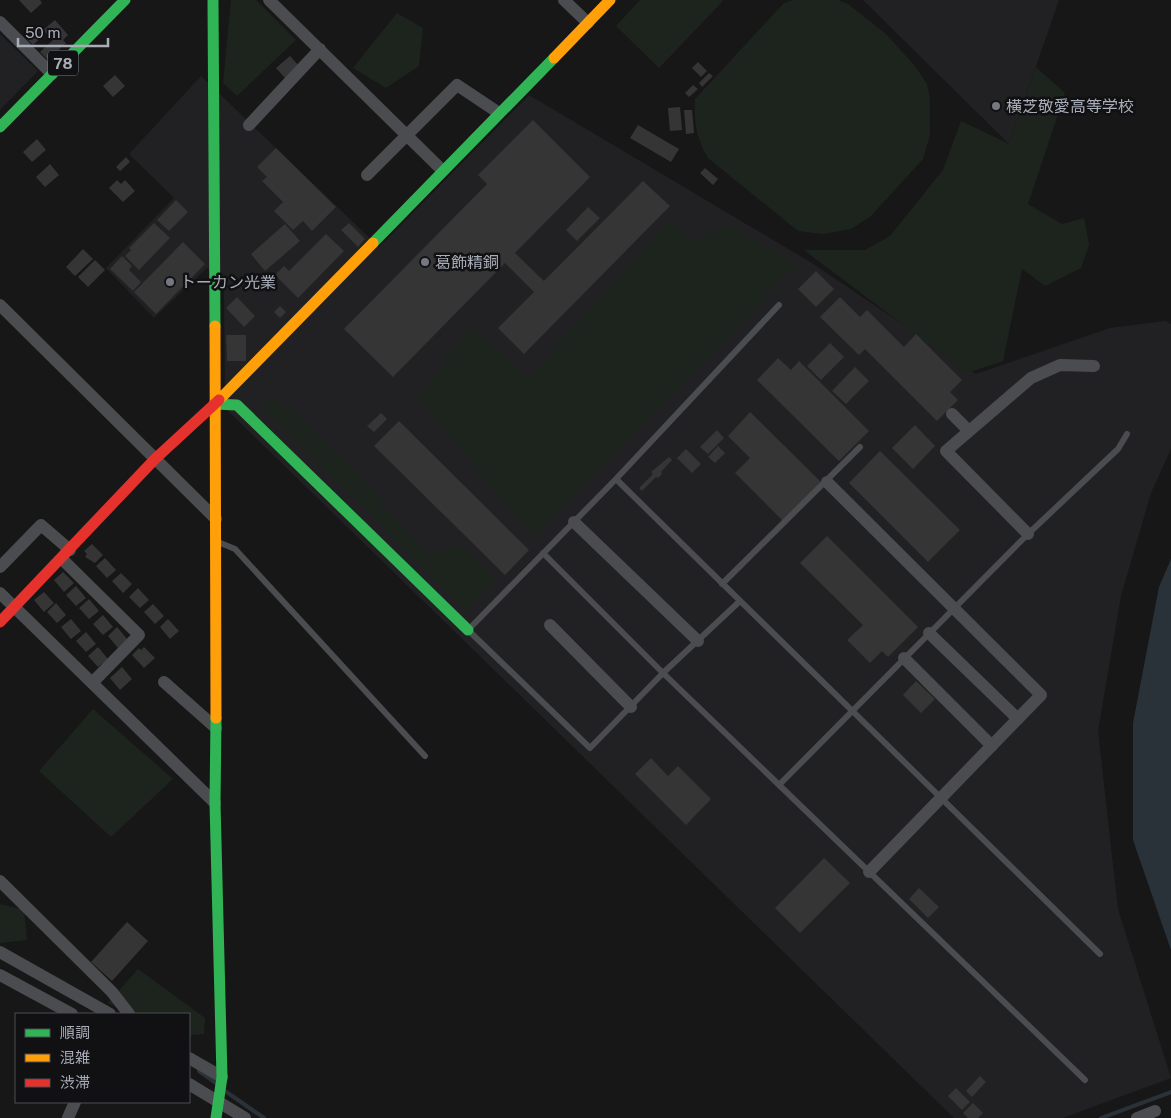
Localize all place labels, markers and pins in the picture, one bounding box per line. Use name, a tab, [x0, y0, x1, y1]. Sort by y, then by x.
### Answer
place label: 横芝敬愛高等学校	[1006, 97, 1134, 116]
marker: 横芝敬愛高等学校	[990, 100, 1002, 112]
place label: 葛飾精銅	[435, 253, 499, 272]
marker: 葛飾精銅	[419, 256, 431, 268]
place label: トーカン光業	[180, 273, 276, 292]
marker: トーカン光業	[164, 276, 176, 288]

